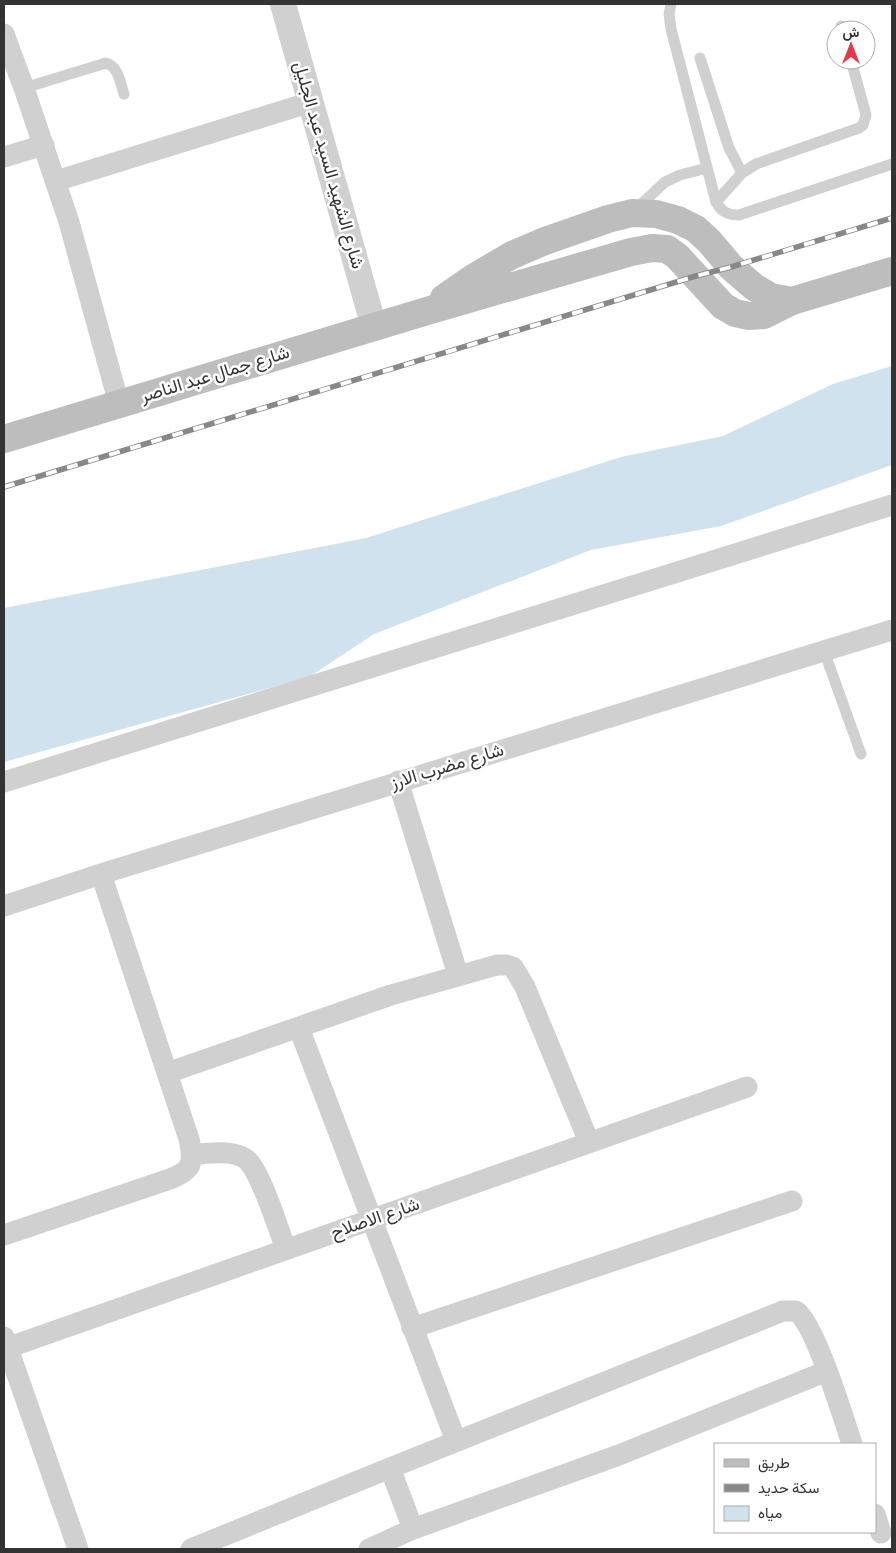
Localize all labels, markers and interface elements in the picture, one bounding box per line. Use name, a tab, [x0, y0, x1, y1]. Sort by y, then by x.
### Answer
north arrow	[826, 20, 876, 70]
text: ش	[843, 24, 860, 41]
street label: شارع الشهيد السيد عبد الجليل	[288, 59, 369, 272]
street label: شارع جمال عبد الناصر	[137, 341, 292, 408]
street label: شارع مضرب الارز	[387, 738, 507, 795]
street label: شارع الاصلاح	[328, 1193, 423, 1244]
legend	[714, 1443, 876, 1533]
text: طريق	[758, 1454, 790, 1473]
text: سكة حديد	[758, 1479, 820, 1497]
text: مياه	[758, 1504, 782, 1522]

